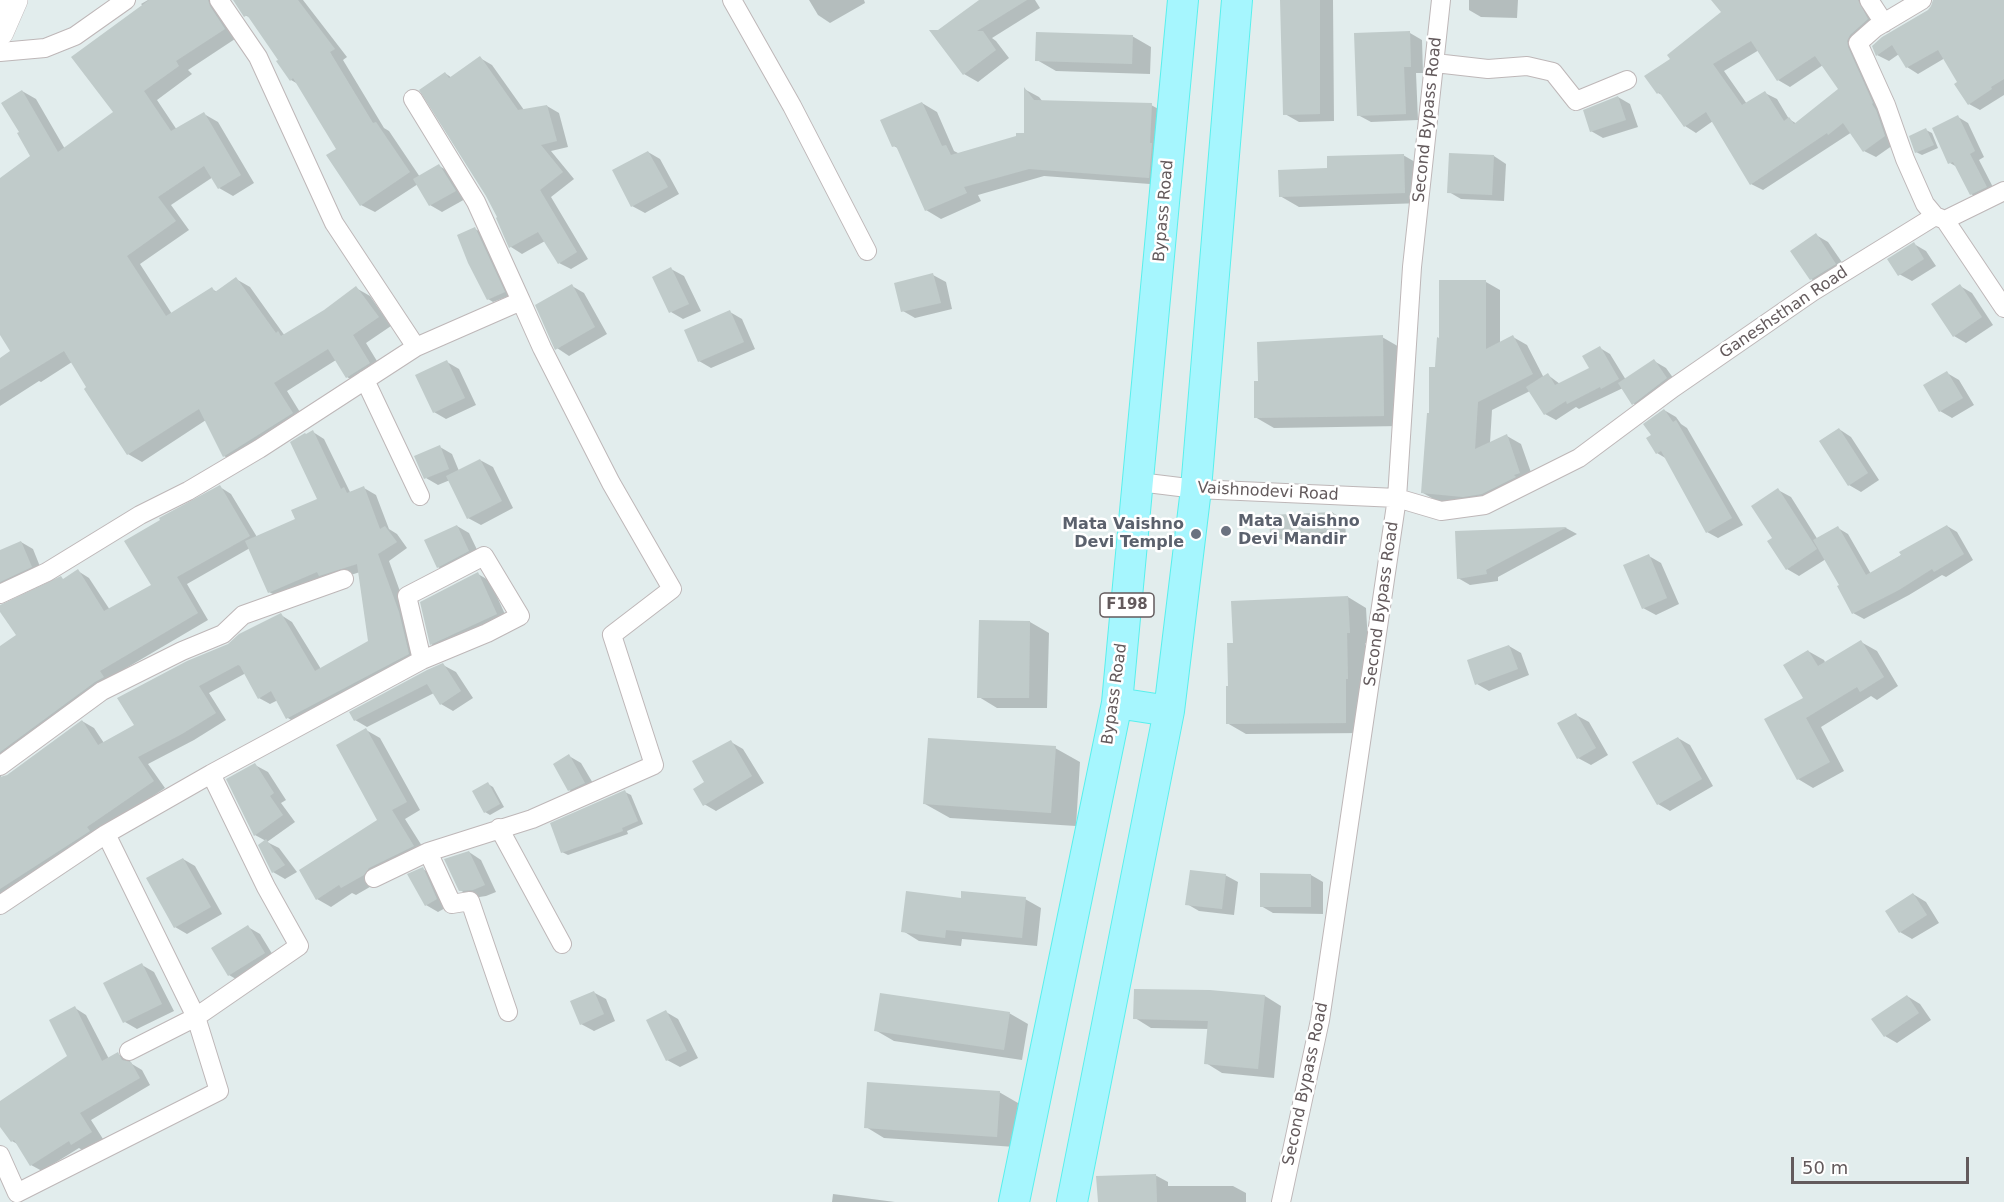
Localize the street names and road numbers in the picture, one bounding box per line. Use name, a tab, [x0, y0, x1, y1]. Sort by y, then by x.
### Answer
street label: Second Bypass Road	[1410, 36, 1446, 204]
street label: Bypass Road	[1150, 159, 1178, 263]
street label: Ganeshsthan Road	[1716, 263, 1852, 363]
street label: Vaishnodevi Road	[1197, 479, 1339, 505]
street label: Second Bypass Road	[1361, 520, 1403, 688]
road number: F198	[1100, 593, 1154, 617]
street label: Bypass Road	[1098, 642, 1132, 746]
street label: Second Bypass Road	[1279, 1001, 1333, 1167]

